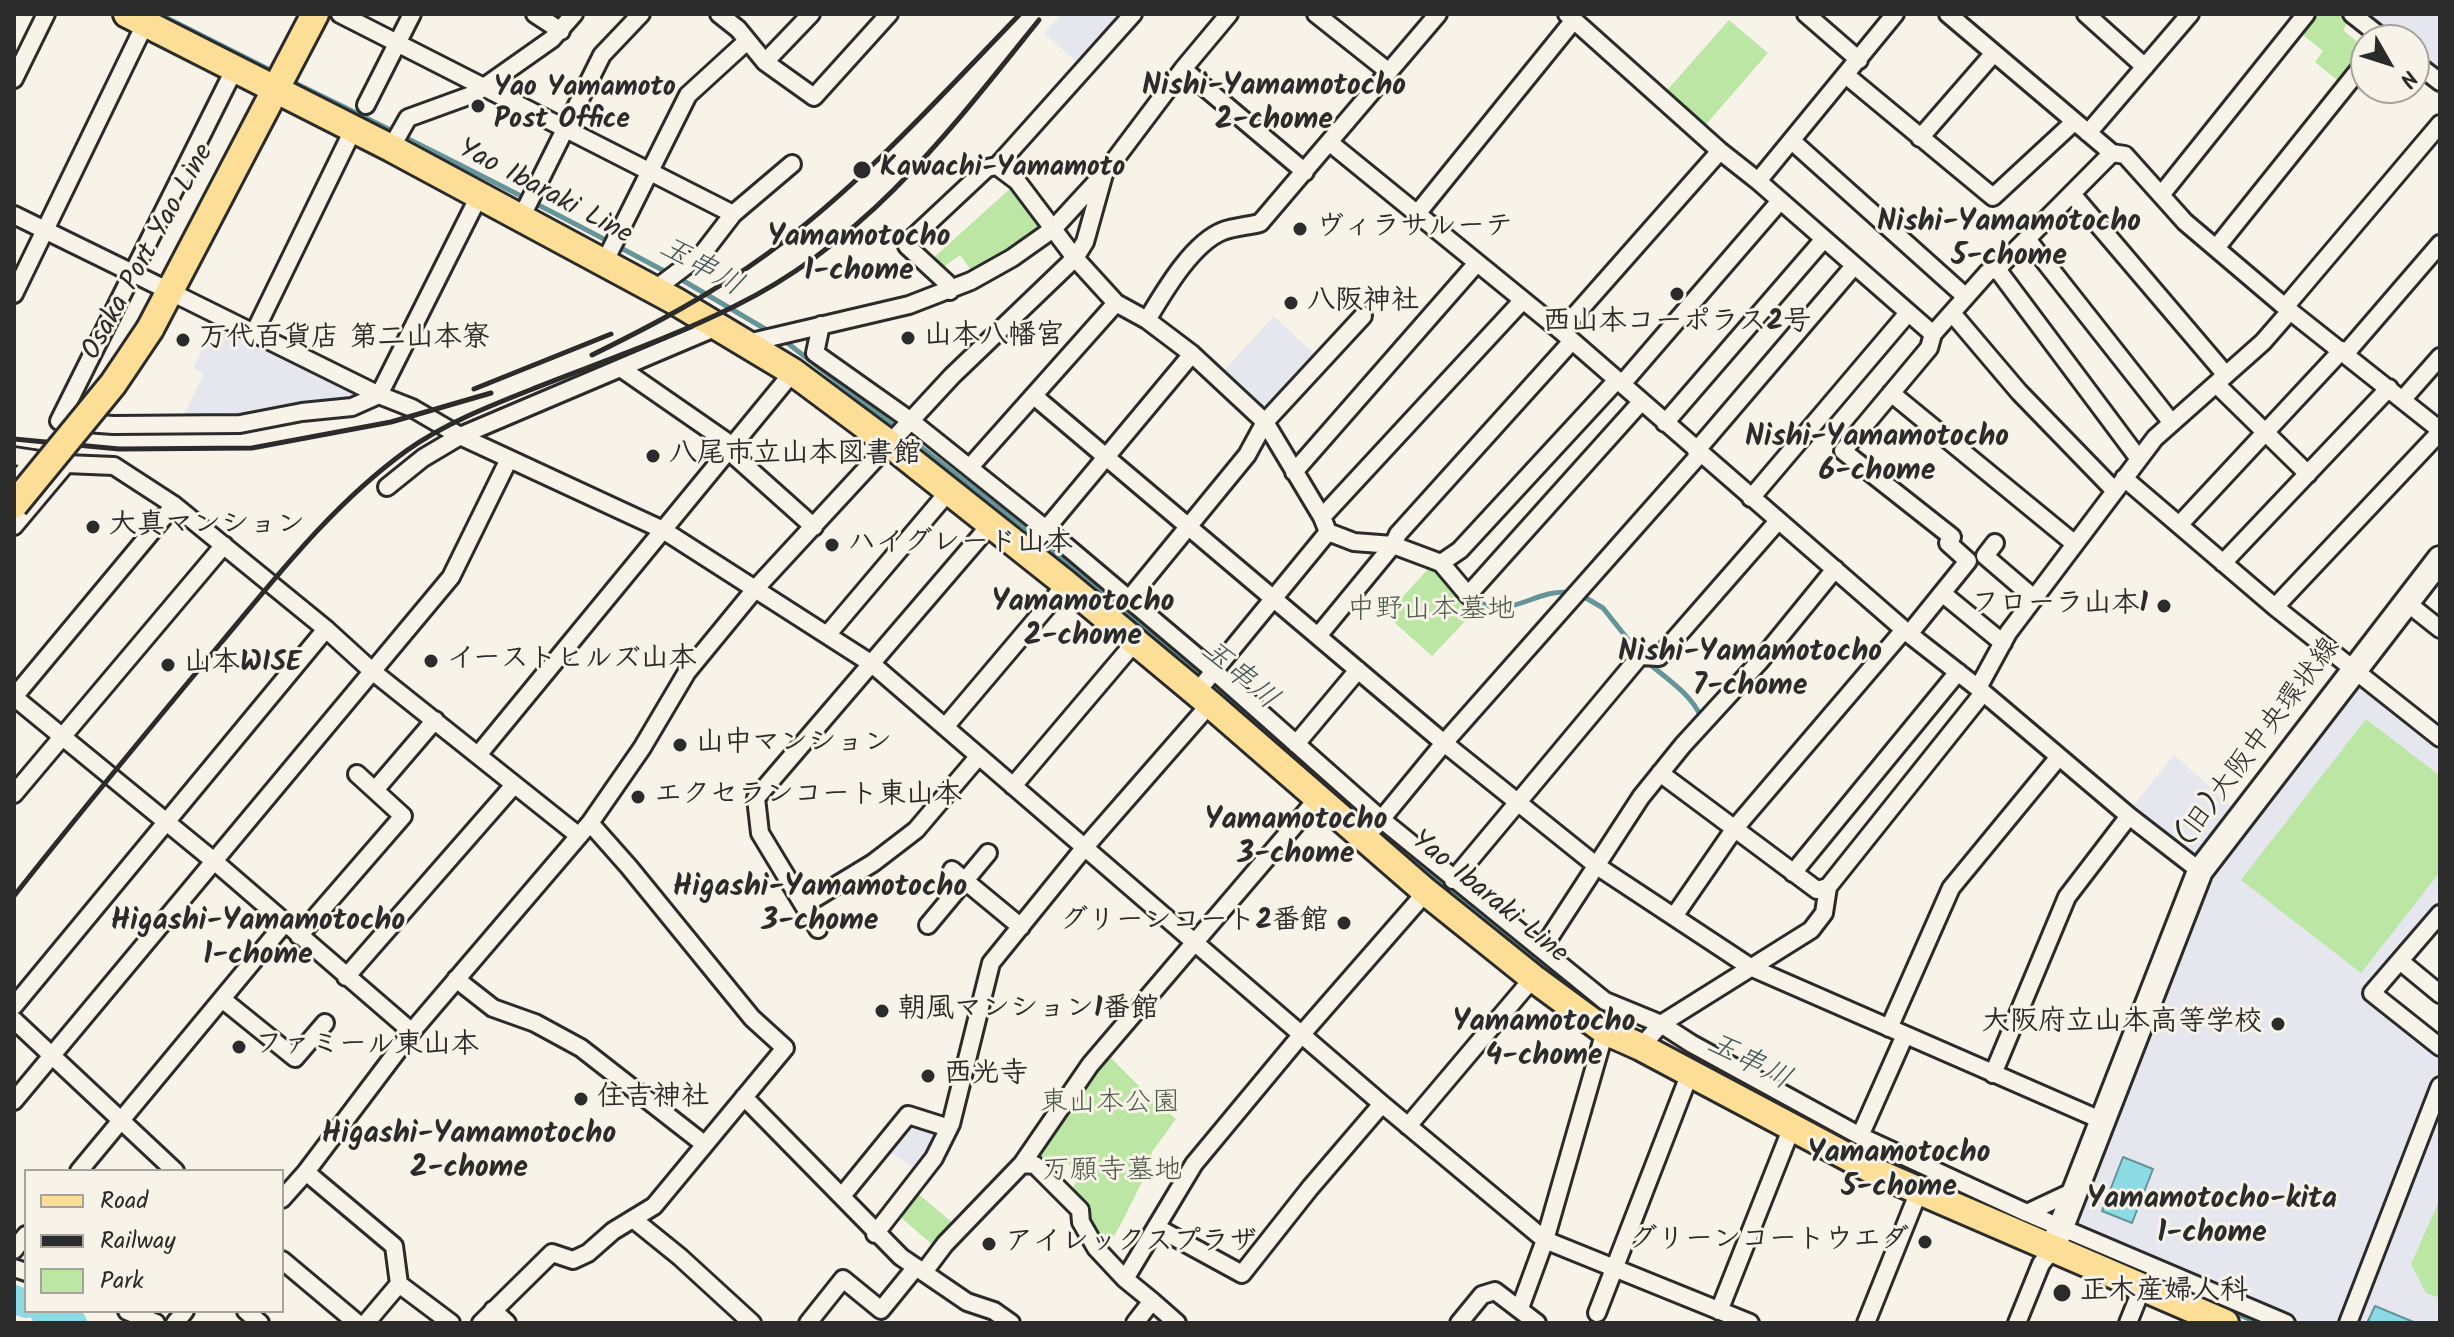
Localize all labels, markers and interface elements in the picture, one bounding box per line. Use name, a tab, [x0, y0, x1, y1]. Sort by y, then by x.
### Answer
north arrow	[2350, 24, 2430, 104]
text: N	[2390, 62, 2425, 95]
district label: Nishi-Yamamotocho 2-chome	[1142, 71, 1406, 142]
place label: Yao Yamamoto Post Office	[494, 73, 676, 139]
marker: Yao Yamamoto Post Office	[469, 97, 487, 115]
street label: Yao Ibaraki Line	[451, 134, 637, 254]
street label: Osaka Port Yao Line	[77, 139, 223, 367]
place label: Kawachi-Yamamoto	[880, 153, 1125, 187]
marker: Kawachi-Yamamoto	[851, 159, 873, 181]
district label: Nishi-Yamamotocho 5-chome	[1877, 207, 2141, 278]
place label: ヴィラサルーテ	[1316, 212, 1513, 246]
marker: ヴィラサルーテ	[1291, 220, 1309, 238]
district label: Yamamotocho 1-chome	[768, 222, 950, 292]
water label: 玉串川	[652, 231, 748, 307]
marker: 西山本コーポラス2号	[1668, 285, 1686, 303]
place label: 八阪神社	[1307, 286, 1419, 320]
marker: 八阪神社	[1282, 294, 1300, 312]
place label: 西山本コーポラス2号	[1543, 307, 1811, 341]
place label: 山本八幡宮	[924, 321, 1064, 355]
place label: 万代百貨店 第二山本寮	[199, 323, 490, 357]
marker: 山本八幡宮	[899, 329, 917, 347]
marker: 万代百貨店 第二山本寮	[174, 331, 192, 349]
district label: Nishi-Yamamotocho 6-chome	[1745, 422, 2009, 492]
place label: 八尾市立山本図書館	[669, 439, 921, 473]
marker: 八尾市立山本図書館	[644, 447, 662, 465]
place label: 大真マンション	[109, 510, 305, 544]
marker: 大真マンション	[84, 518, 102, 536]
place label: ハイグレード山本	[848, 528, 1073, 562]
marker: ハイグレード山本	[823, 536, 841, 554]
district label: Yamamotocho 2-chome	[992, 587, 1174, 658]
place label: フローラ山本1	[1972, 589, 2148, 623]
park label: 中野山本墓地	[1347, 595, 1515, 629]
marker: フローラ山本1	[2155, 597, 2173, 615]
street label: (旧)大阪中央環状線	[2171, 632, 2349, 854]
water label: 玉串川	[1192, 634, 1284, 720]
district label: Nishi-Yamamotocho 7-chome	[1618, 637, 1882, 708]
place label: イーストヒルズ山本	[447, 644, 697, 678]
place label: 山本WISE	[184, 648, 302, 682]
marker: イーストヒルズ山本	[422, 652, 440, 670]
marker: 山本WISE	[159, 656, 177, 674]
place label: 山中マンション	[696, 728, 892, 762]
marker: 山中マンション	[671, 736, 689, 754]
place label: エクセランコート東山本	[654, 780, 962, 814]
marker: エクセランコート東山本	[629, 788, 647, 806]
district label: Yamamotocho 3-chome	[1205, 805, 1387, 876]
street label: Yao Ibaraki Line	[1403, 825, 1573, 973]
district label: Higashi-Yamamotocho 3-chome	[673, 872, 967, 942]
district label: Higashi-Yamamotocho 1-chome	[111, 906, 405, 976]
place label: グリーンコート2番館	[1060, 906, 1328, 940]
marker: グリーンコート2番館	[1335, 914, 1353, 932]
place label: 朝風マンション1番館	[898, 994, 1158, 1028]
marker: 朝風マンション1番館	[873, 1002, 891, 1020]
district label: Yamamotocho 4-chome	[1453, 1007, 1635, 1078]
place label: 大阪府立山本高等学校	[1982, 1007, 2262, 1041]
marker: 大阪府立山本高等学校	[2269, 1015, 2287, 1033]
water label: 玉串川	[1700, 1028, 1796, 1100]
place label: ファミール東山本	[255, 1030, 479, 1064]
marker: ファミール東山本	[230, 1038, 248, 1056]
place label: 西光寺	[944, 1059, 1028, 1093]
marker: 西光寺	[919, 1067, 937, 1085]
place label: 住吉神社	[597, 1082, 709, 1116]
park label: 東山本公園	[1040, 1088, 1180, 1122]
marker: 住吉神社	[572, 1090, 590, 1108]
district label: Higashi-Yamamotocho 2-chome	[322, 1119, 616, 1190]
district label: Yamamotocho 5-chome	[1808, 1138, 1990, 1208]
park label: 万願寺墓地	[1042, 1156, 1182, 1190]
legend	[24, 1169, 284, 1313]
text: Road	[100, 1182, 148, 1221]
district label: Yamamotocho-kita 1-chome	[2087, 1184, 2337, 1254]
text: Railway	[100, 1222, 176, 1261]
place label: グリーンコートウエダ	[1629, 1225, 1909, 1259]
place label: アイレックスプラザ	[1005, 1227, 1257, 1261]
marker: グリーンコートウエダ	[1916, 1233, 1934, 1251]
marker: アイレックスプラザ	[980, 1235, 998, 1253]
text: Park	[100, 1262, 144, 1301]
place label: 正木産婦人科	[2080, 1276, 2248, 1310]
marker: 正木産婦人科	[2051, 1282, 2073, 1304]

